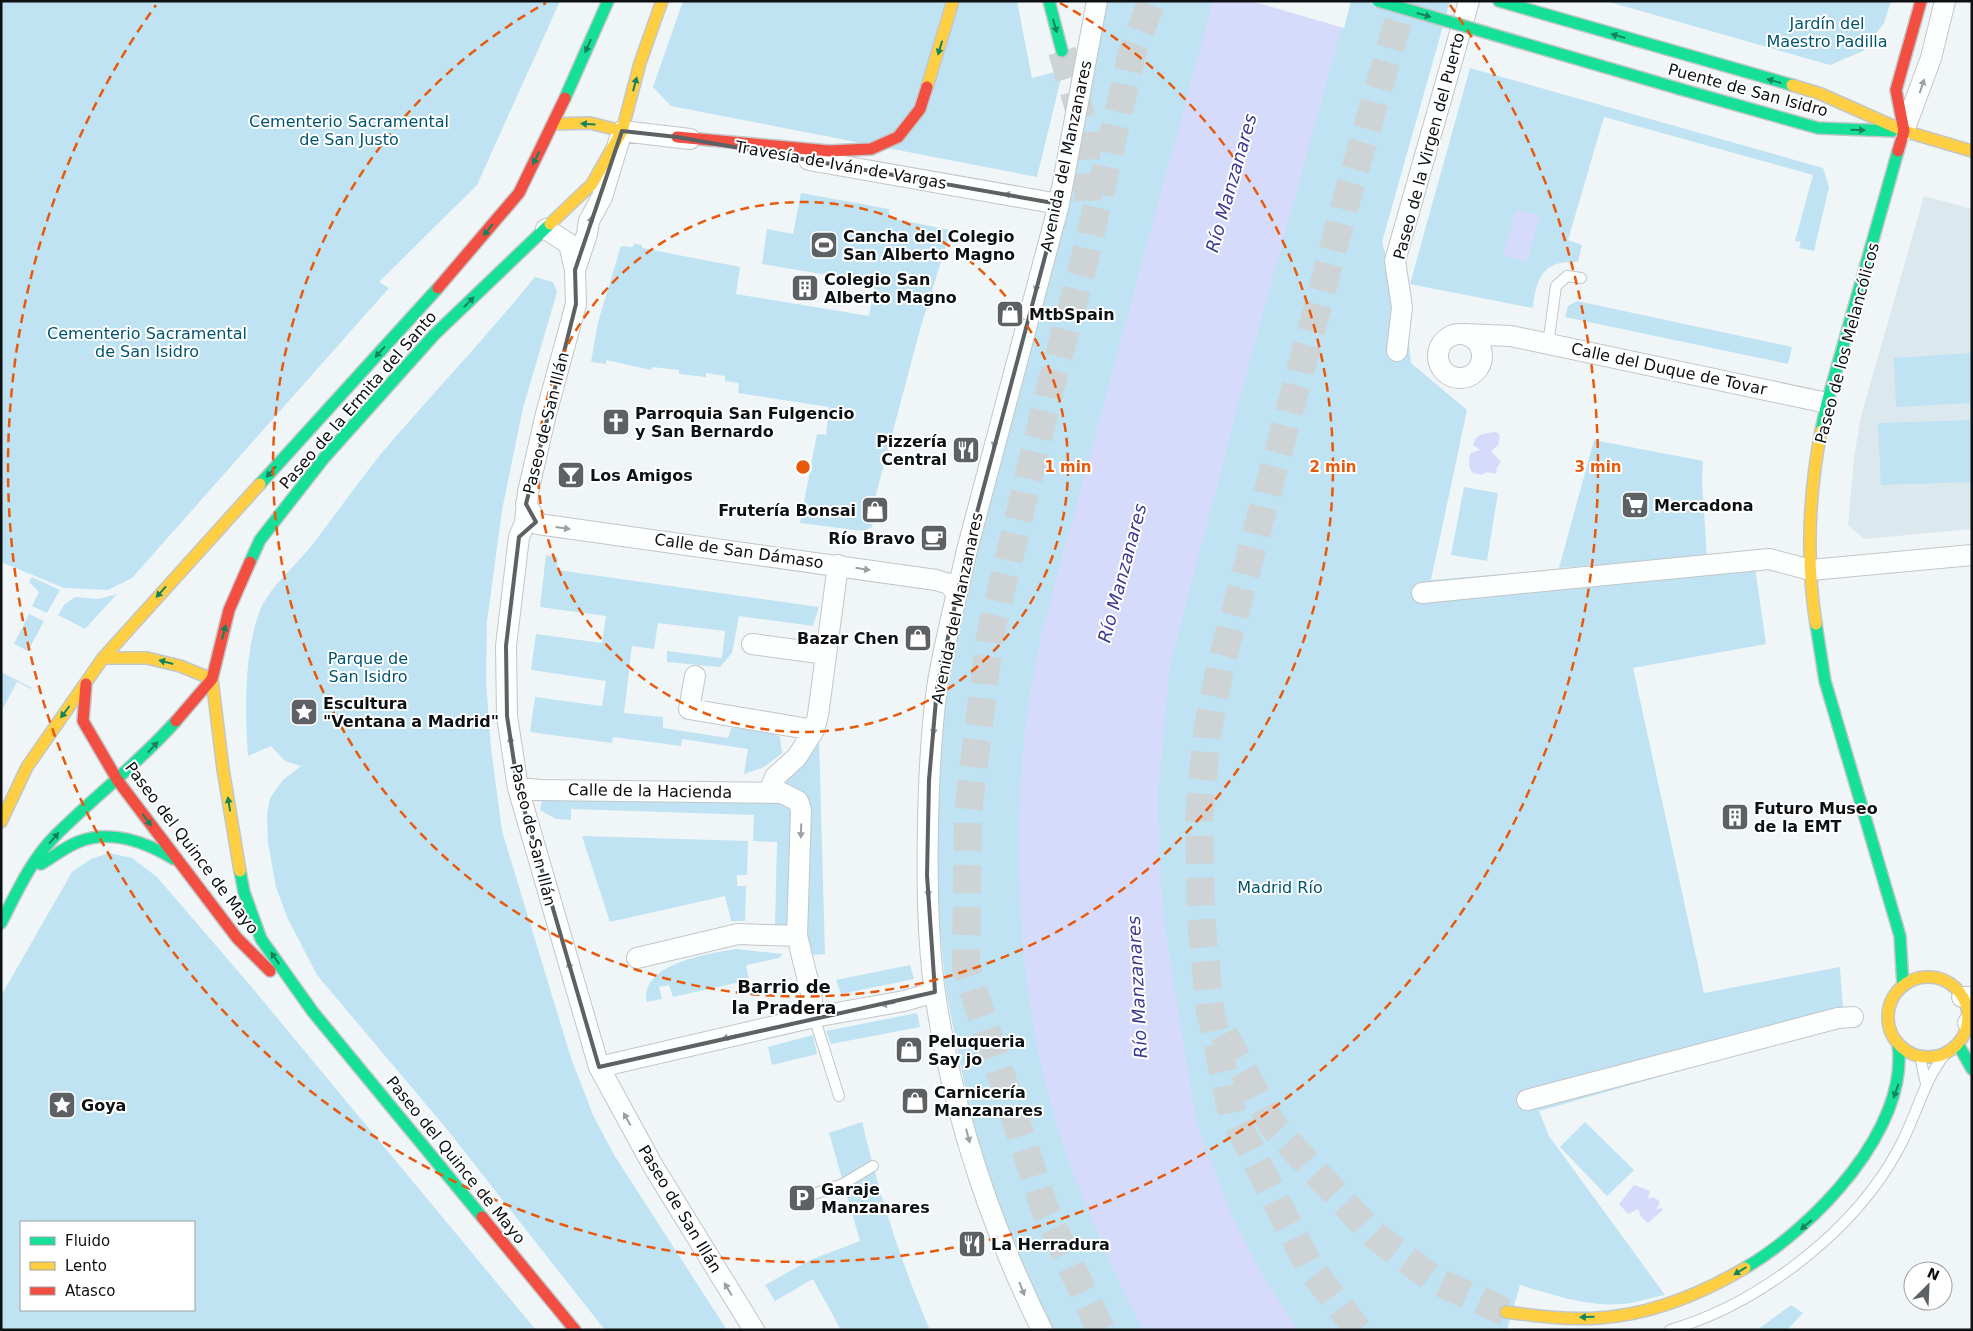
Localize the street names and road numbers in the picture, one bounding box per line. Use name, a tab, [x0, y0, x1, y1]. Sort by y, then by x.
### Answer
street label: Paseo de la Virgen del Puerto	[1390, 30, 1468, 262]
street label: Avenida del Manzanares	[1036, 59, 1096, 253]
street label: Puente de San Isidro	[1666, 60, 1830, 120]
street label: Travesía de Iván de Vargas	[733, 137, 948, 193]
street label: Paseo de los Melancólicos	[1811, 241, 1883, 445]
street label: Paseo de la Ermita del Santo	[276, 307, 440, 493]
street label: Calle del Duque de Tovar	[1569, 339, 1769, 399]
street label: Paseo de San Illán	[519, 350, 573, 496]
street label: Avenida del Manzanares	[927, 511, 987, 705]
street label: Calle de San Dámaso	[653, 530, 825, 572]
street label: Paseo del Quince de Mayo	[121, 758, 263, 938]
street label: Paseo de San Illán	[506, 762, 560, 908]
street label: Calle de la Hacienda	[568, 780, 732, 802]
street label: Paseo del Quince de Mayo	[382, 1072, 530, 1248]
street label: Paseo de San Illán	[634, 1142, 726, 1276]

